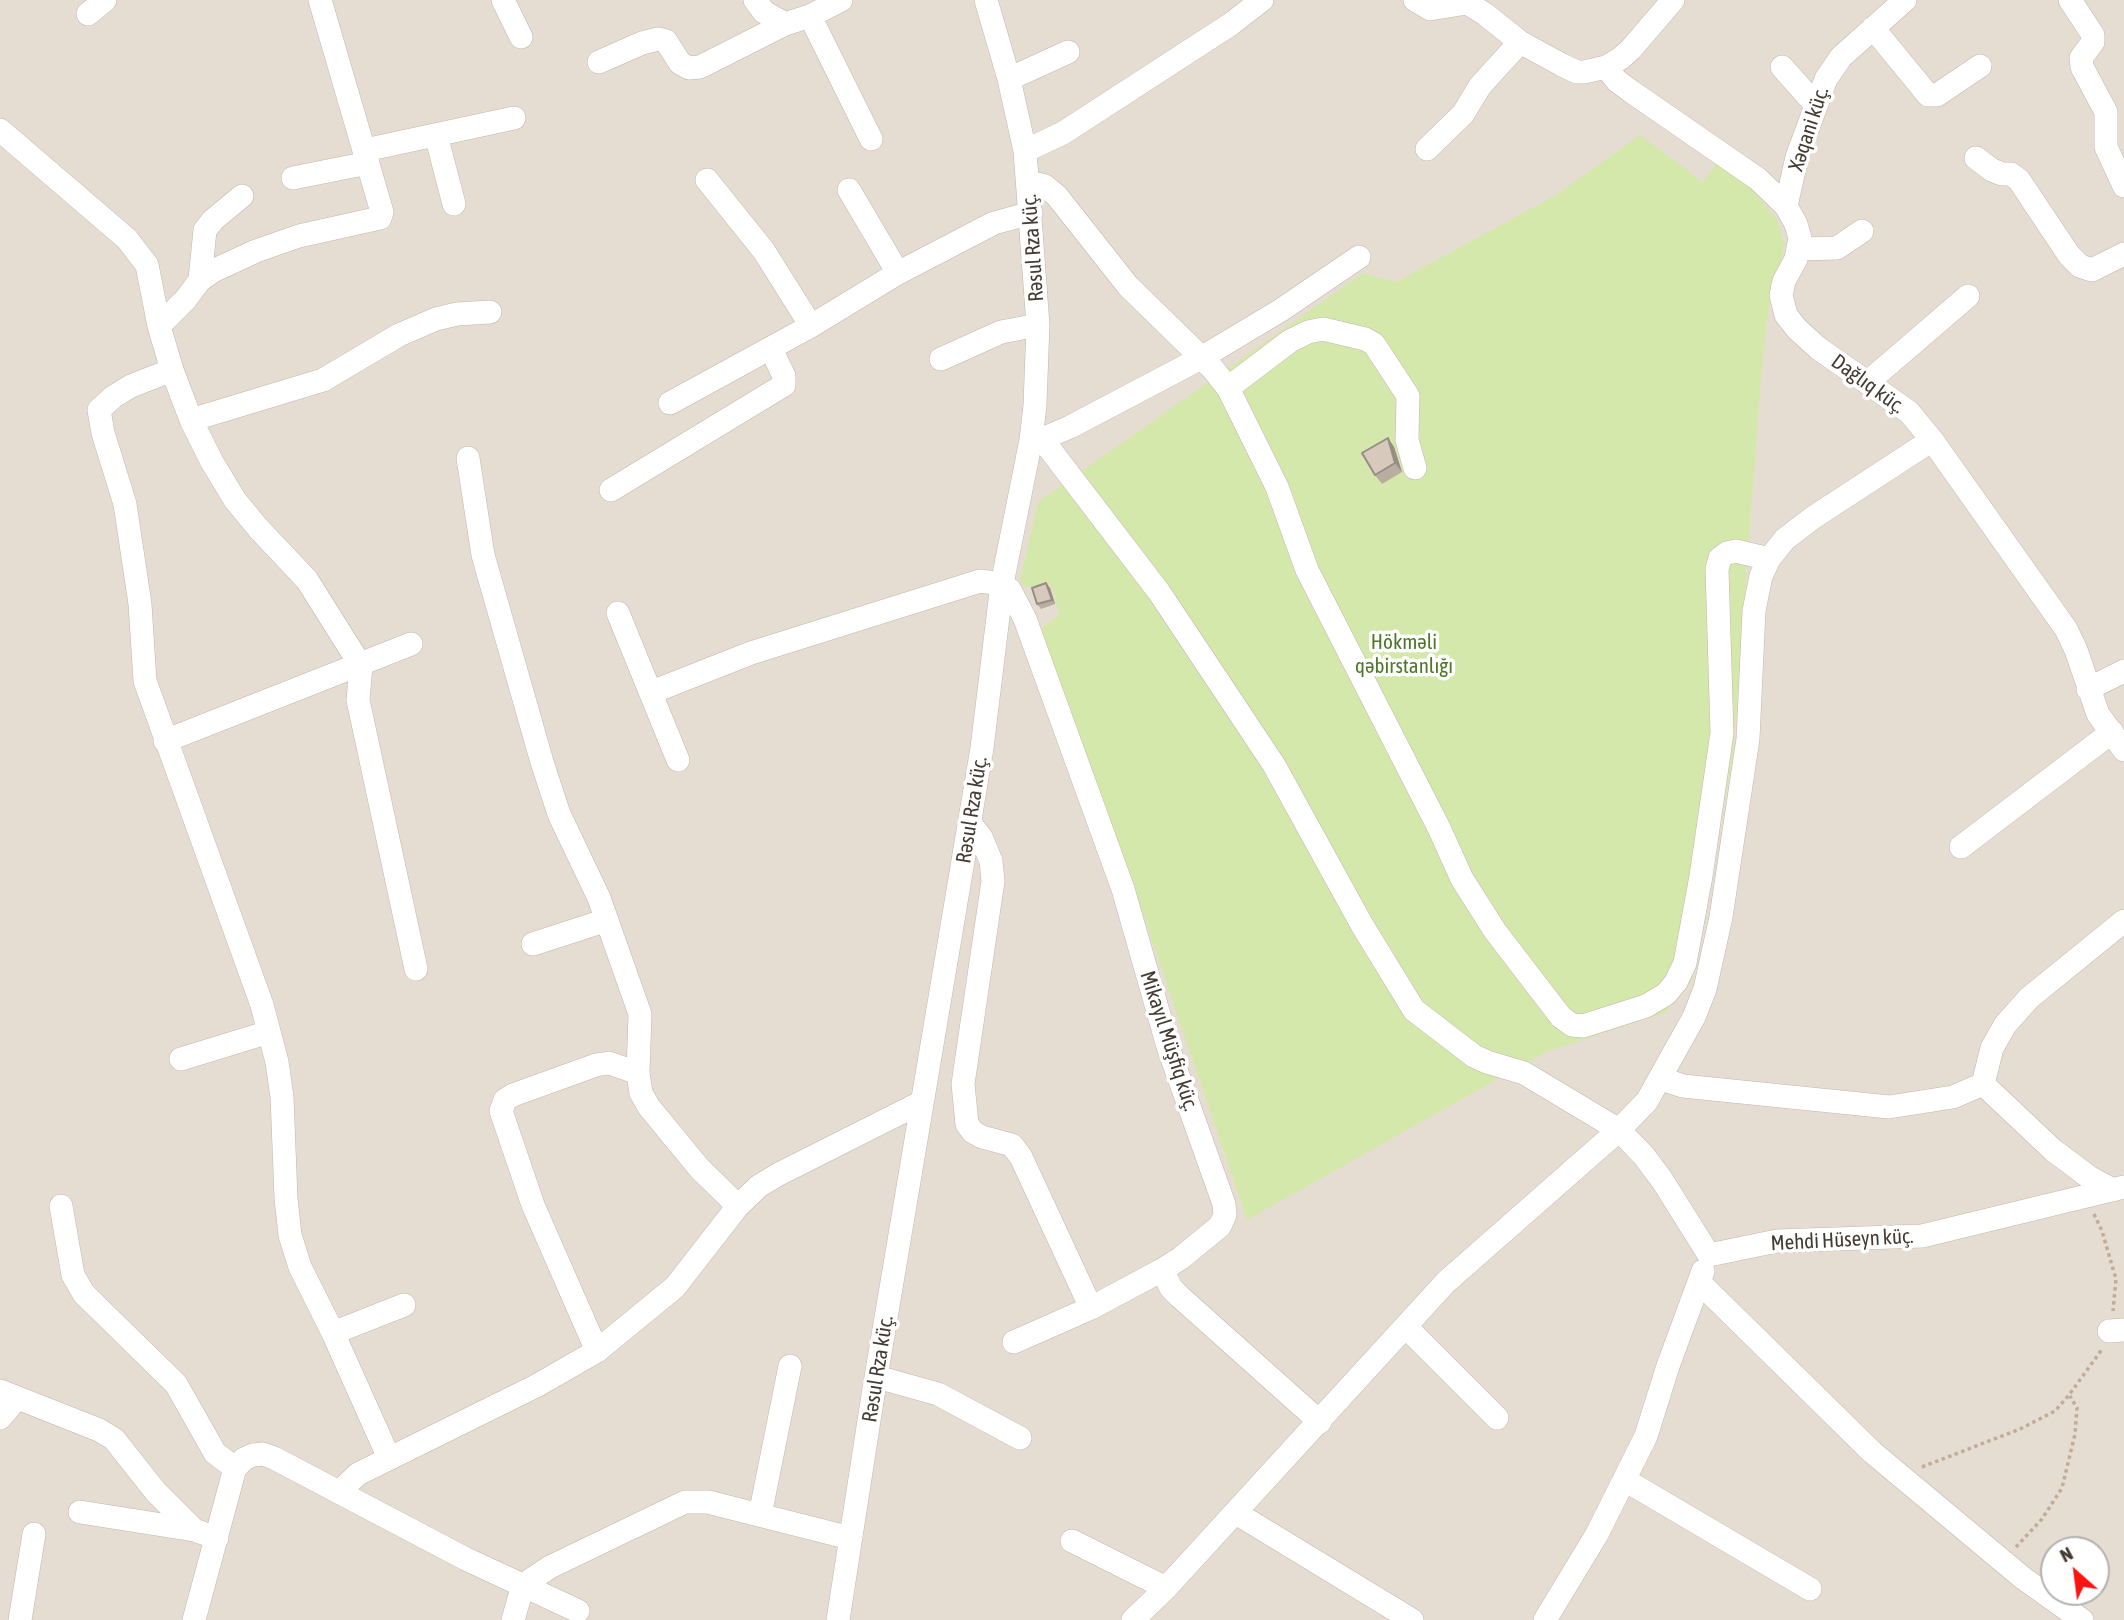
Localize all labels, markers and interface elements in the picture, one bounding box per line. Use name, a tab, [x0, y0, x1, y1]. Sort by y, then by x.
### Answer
street label: Xəqani küç.	[1784, 84, 1834, 174]
street label: Rəsul Rza küç.	[1017, 193, 1049, 303]
street label: Dağlıq küç.	[1826, 349, 1910, 419]
park label: Hökməli qəbirstanlığı	[1355, 629, 1453, 679]
street label: Rəsul Rza küç.	[951, 755, 993, 865]
street label: Mikayıl Müşfiq küç.	[1134, 968, 1204, 1114]
street label: Mehdi Hüseyn küç.	[1770, 1224, 1914, 1256]
street label: Rəsul Rza küç.	[857, 1314, 899, 1424]
north arrow	[2040, 1536, 2110, 1606]
text: N	[2056, 1542, 2076, 1567]

